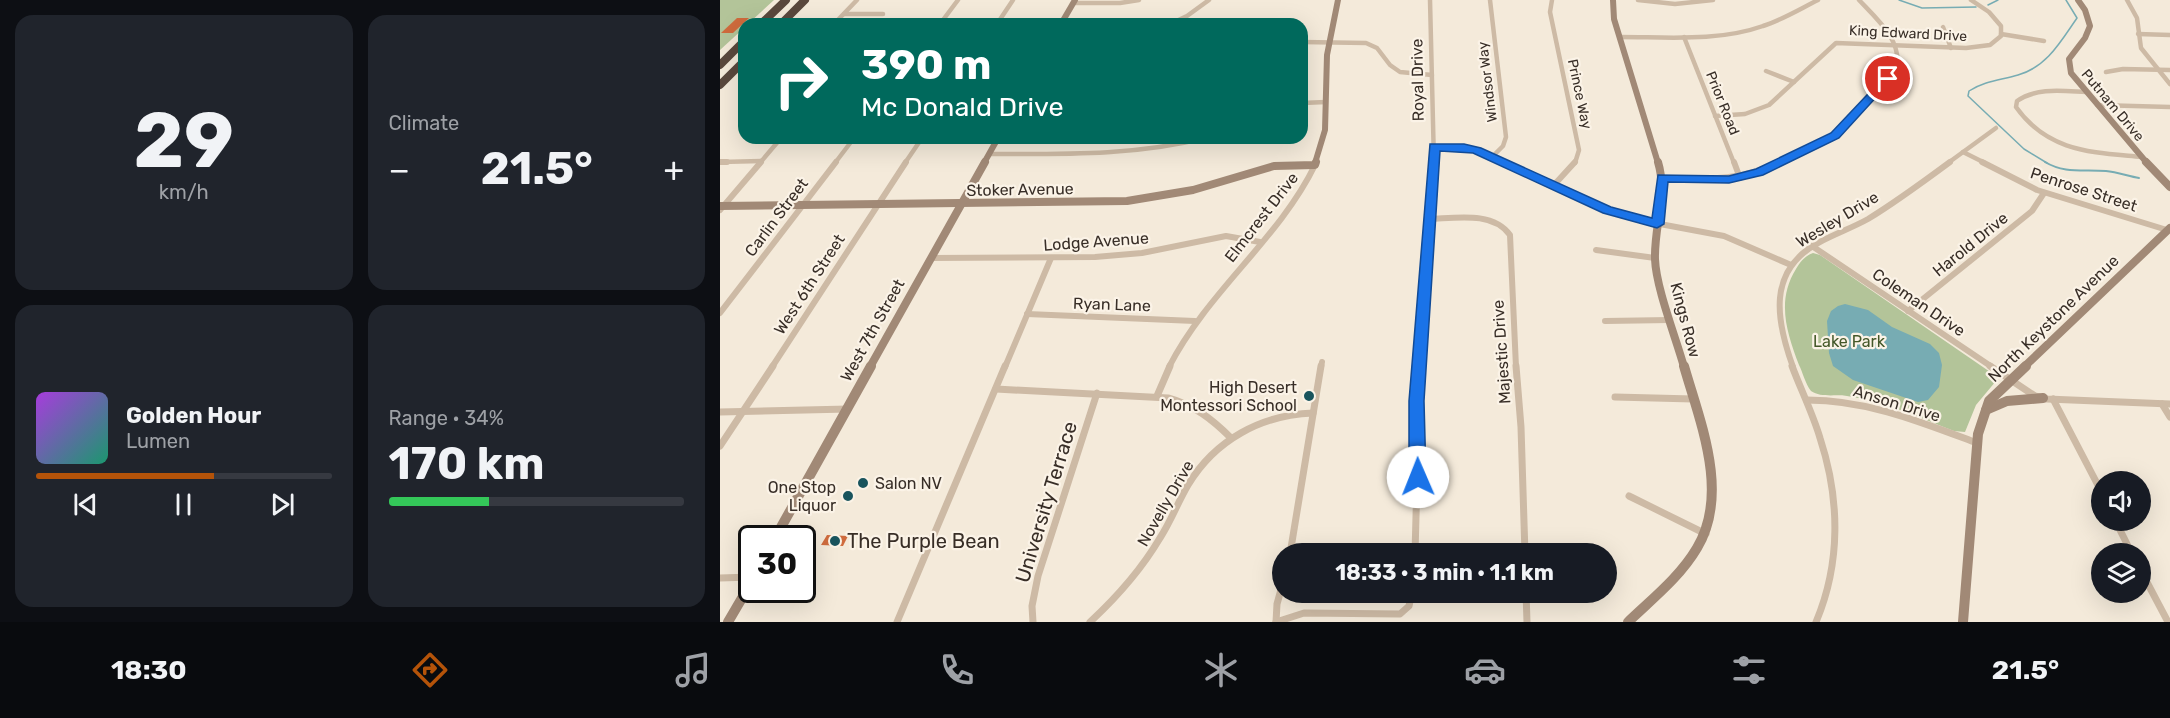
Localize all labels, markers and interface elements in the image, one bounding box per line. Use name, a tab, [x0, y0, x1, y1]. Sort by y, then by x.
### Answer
street label: King Edward Drive	[1849, 22, 1968, 45]
street label: Royal Drive	[1407, 38, 1428, 122]
text: 390 m	[861, 40, 992, 90]
street label: Windsor Way	[1474, 40, 1501, 123]
icon: right	[762, 42, 840, 120]
pin	[1862, 53, 1913, 104]
street label: Prince Way	[1564, 58, 1595, 131]
icon: arrive	[1871, 62, 1904, 95]
street label: Putnam Drive	[2078, 66, 2148, 145]
street label: Prior Road	[1702, 69, 1743, 138]
text: Mc Donald Drive	[861, 91, 1064, 123]
text: 29	[133, 94, 234, 187]
text: Climate	[389, 111, 459, 135]
text: 21.5°	[481, 142, 593, 195]
text: −	[389, 150, 410, 189]
text: +	[663, 150, 684, 189]
street label: Penrose Street	[2028, 163, 2140, 216]
street label: Elmcrest Drive	[1221, 169, 1302, 266]
street label: Carlin Street	[741, 174, 812, 260]
street label: Stoker Avenue	[966, 179, 1074, 200]
text: km/h	[159, 180, 209, 204]
street label: Wesley Drive	[1793, 187, 1882, 252]
street label: Harold Drive	[1929, 208, 2012, 280]
street label: Lodge Avenue	[1043, 228, 1149, 255]
street label: West 6th Street	[770, 231, 849, 338]
street label: North Keystone Avenue	[1984, 251, 2123, 386]
street label: Coleman Drive	[1869, 264, 1969, 340]
street label: West 7th Street	[836, 276, 908, 385]
street label: Kings Row	[1666, 280, 1705, 360]
street label: Ryan Lane	[1073, 294, 1151, 315]
street label: Majestic Drive	[1488, 299, 1515, 405]
park label: Lake Park	[1813, 332, 1886, 351]
place label: High Desert Montessori School	[1160, 378, 1297, 415]
street label: Anson Drive	[1851, 381, 1943, 426]
marker: High Desert Montessori School	[1302, 389, 1316, 403]
text: Golden Hour	[126, 402, 261, 429]
text: Range · 34%	[389, 406, 504, 430]
street label: University Terrace	[1010, 418, 1082, 586]
text: Lumen	[126, 429, 190, 453]
text: 170 km	[389, 437, 544, 490]
position arrow	[1386, 445, 1450, 509]
street label: Novelly Drive	[1133, 457, 1198, 550]
map controls	[2091, 471, 2151, 603]
button: sound	[2091, 471, 2151, 531]
place label: Salon NV	[875, 474, 942, 493]
marker: Salon NV	[856, 476, 870, 490]
place label: One Stop Liquor	[768, 478, 836, 515]
icon: previous	[69, 488, 102, 521]
icon: pause	[167, 488, 200, 521]
icon: next	[266, 488, 299, 521]
marker: One Stop Liquor	[841, 489, 855, 503]
speed limit sign: 30	[738, 525, 816, 603]
place label: The Purple Bean	[847, 529, 1000, 553]
marker: The Purple Bean	[828, 534, 842, 548]
button: layers	[2091, 543, 2151, 603]
text: 18:33 · 3 min · 1.1 km	[1335, 559, 1554, 586]
icon: directions	[409, 649, 451, 691]
icon: music	[672, 649, 714, 691]
icon: phone	[936, 649, 978, 691]
icon: climate	[1200, 649, 1242, 691]
icon: car	[1464, 649, 1506, 691]
icon: filters	[1728, 649, 1770, 691]
text: 18:30	[111, 654, 187, 686]
text: 21.5°	[1992, 654, 2059, 686]

